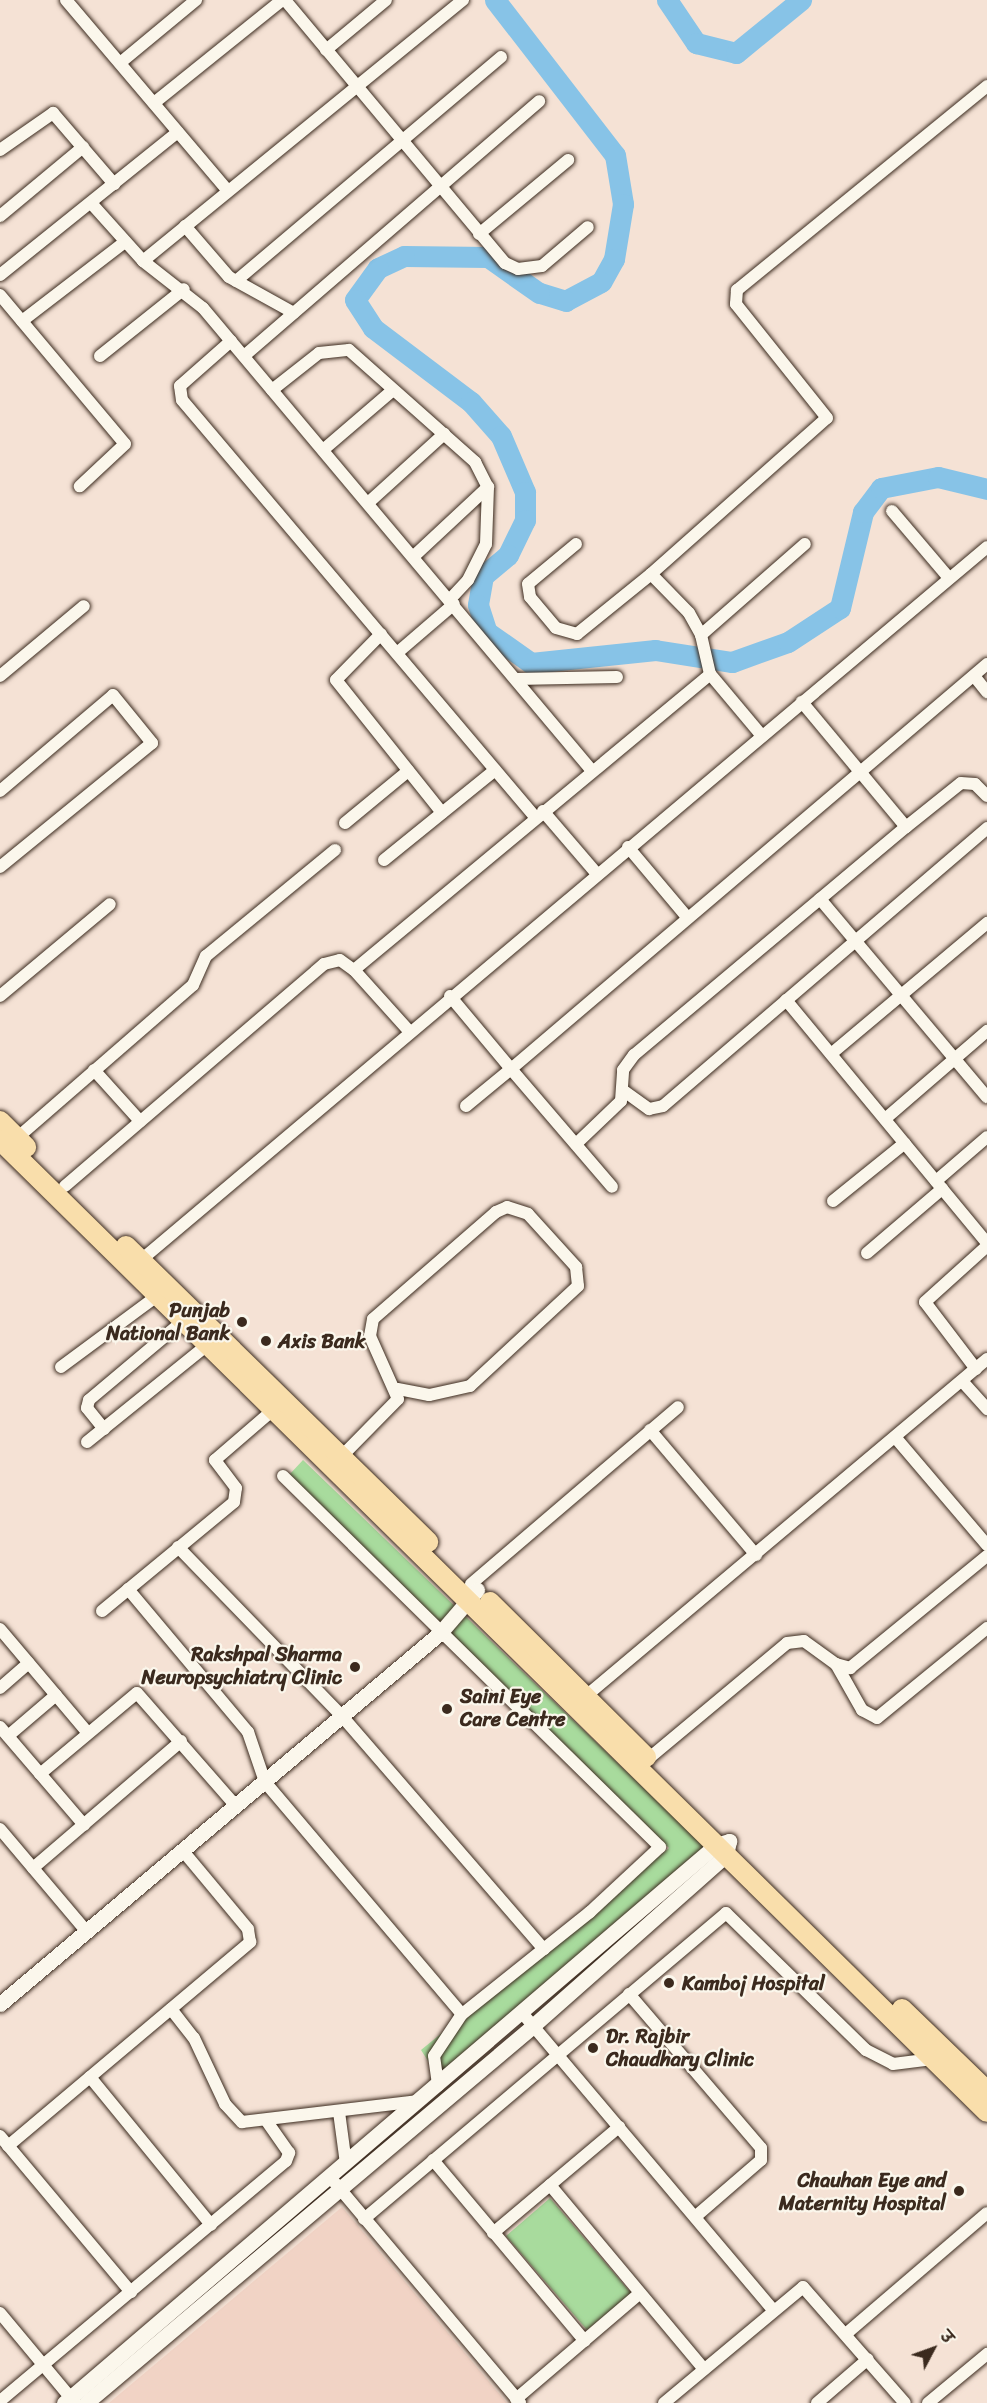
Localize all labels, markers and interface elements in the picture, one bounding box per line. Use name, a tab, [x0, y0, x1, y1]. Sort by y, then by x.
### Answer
place label: Punjab National Bank	[106, 1298, 230, 1345]
marker: Punjab National Bank	[235, 1315, 249, 1329]
place label: Axis Bank	[278, 1329, 365, 1353]
marker: Axis Bank	[259, 1334, 273, 1348]
place label: Rakshpal Sharma Neuropsychiatry Clinic	[142, 1643, 342, 1690]
marker: Rakshpal Sharma Neuropsychiatry Clinic	[346, 1658, 364, 1676]
place label: Saini Eye Care Centre	[460, 1685, 567, 1732]
marker: Saini Eye Care Centre	[438, 1700, 456, 1718]
place label: Kamboj Hospital	[682, 1971, 825, 1995]
marker: Kamboj Hospital	[660, 1974, 678, 1992]
place label: Dr. Rajbir Chaudhary Clinic	[606, 2024, 755, 2071]
marker: Dr. Rajbir Chaudhary Clinic	[584, 2039, 602, 2057]
place label: Chauhan Eye and Maternity Hospital	[778, 2168, 946, 2215]
marker: Chauhan Eye and Maternity Hospital	[950, 2182, 968, 2200]
north arrow	[903, 2319, 963, 2379]
text: उ	[933, 2323, 961, 2350]

